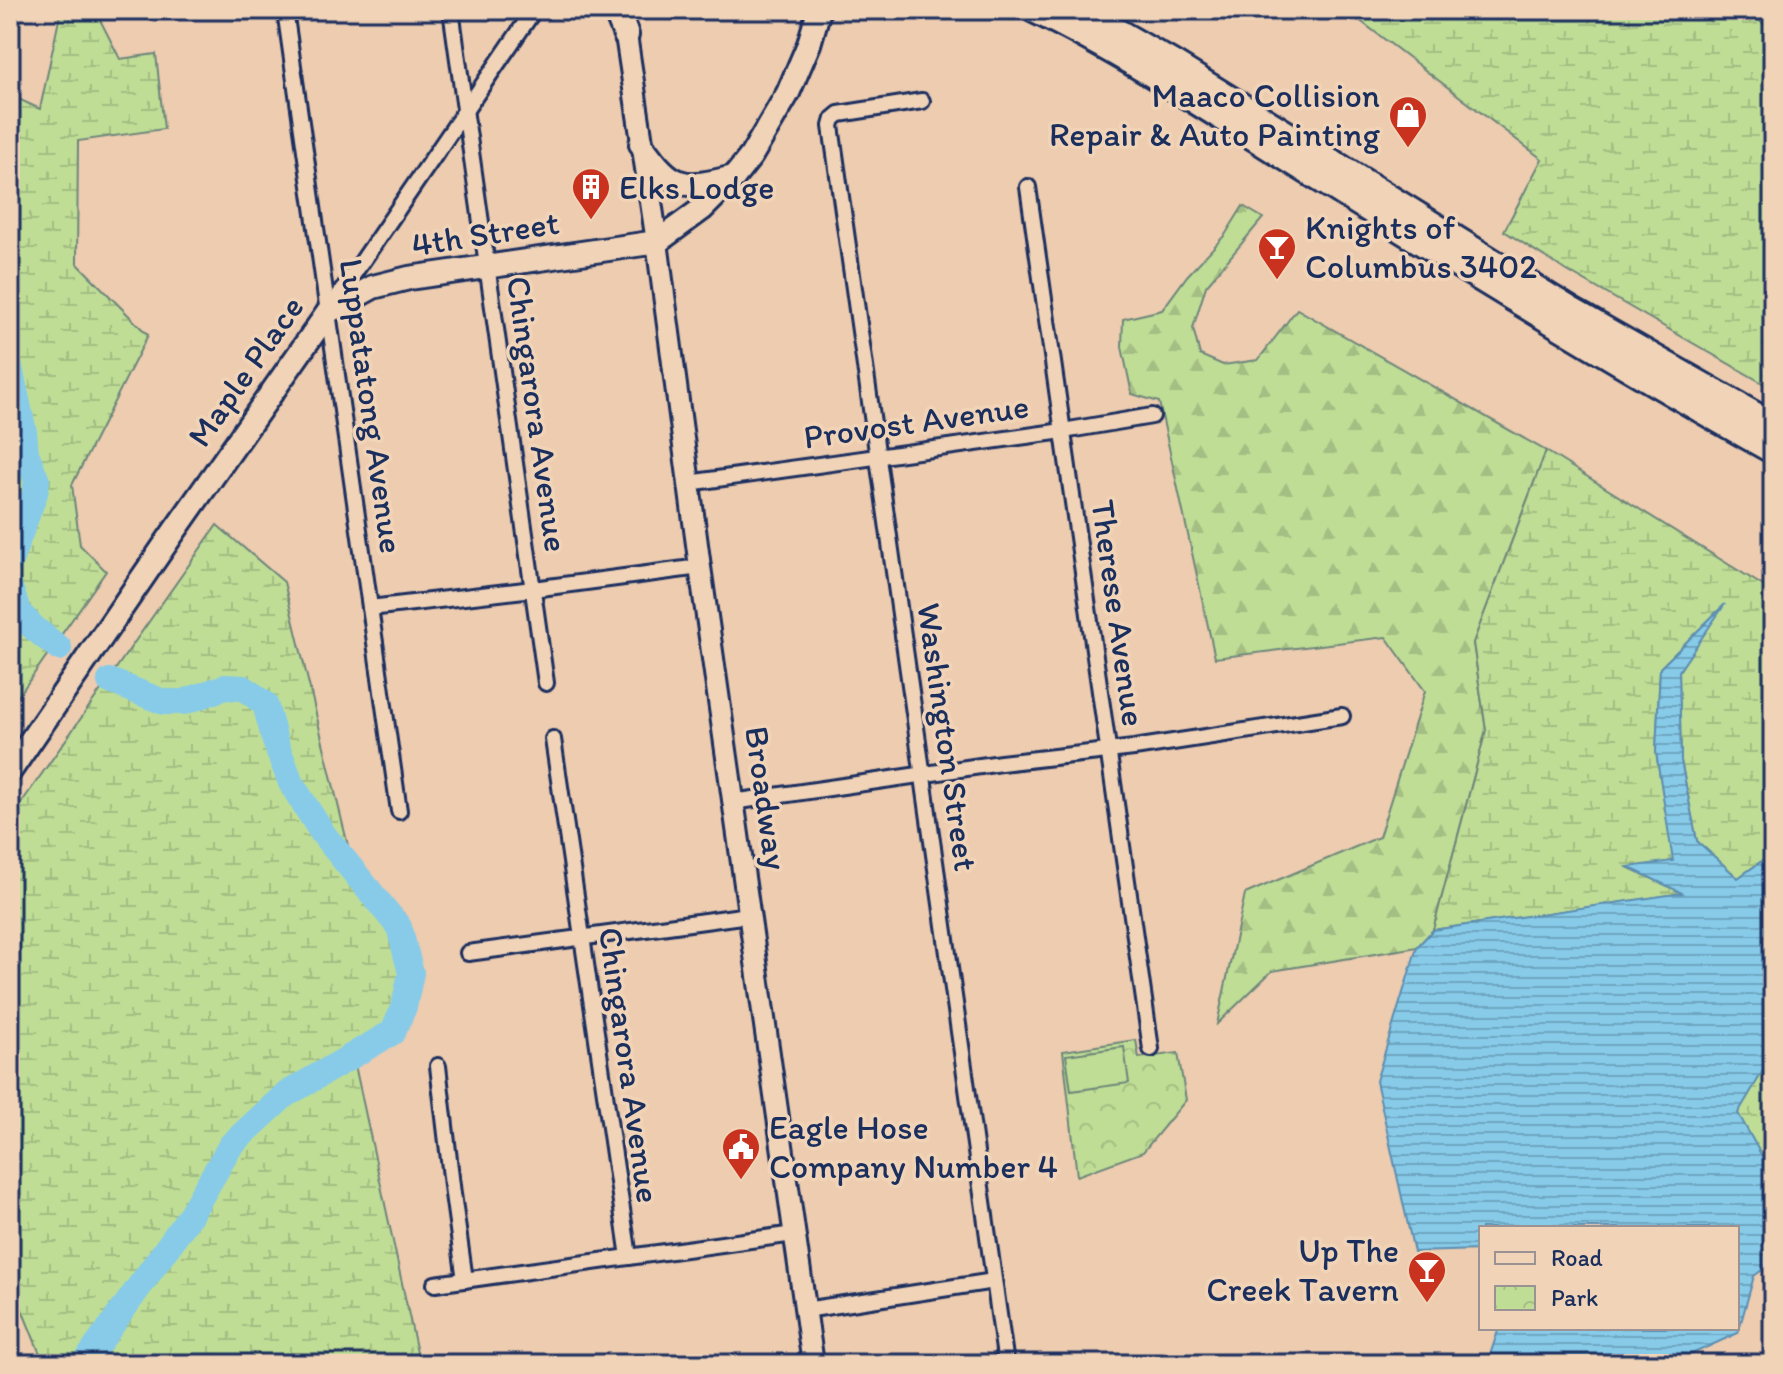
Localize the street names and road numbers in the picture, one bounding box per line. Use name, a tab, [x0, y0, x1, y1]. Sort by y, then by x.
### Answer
street label: 4th Street	[408, 202, 562, 265]
street label: Luppatatong Avenue	[331, 256, 413, 556]
street label: Chingarora Avenue	[498, 274, 577, 555]
street label: Maple Place	[179, 288, 312, 455]
street label: Provost Avenue	[801, 385, 1031, 458]
street label: Therese Avenue	[1082, 497, 1155, 729]
street label: Washington Street	[908, 600, 987, 874]
street label: Broadway	[736, 724, 797, 873]
street label: Chingarora Avenue	[590, 925, 669, 1206]

